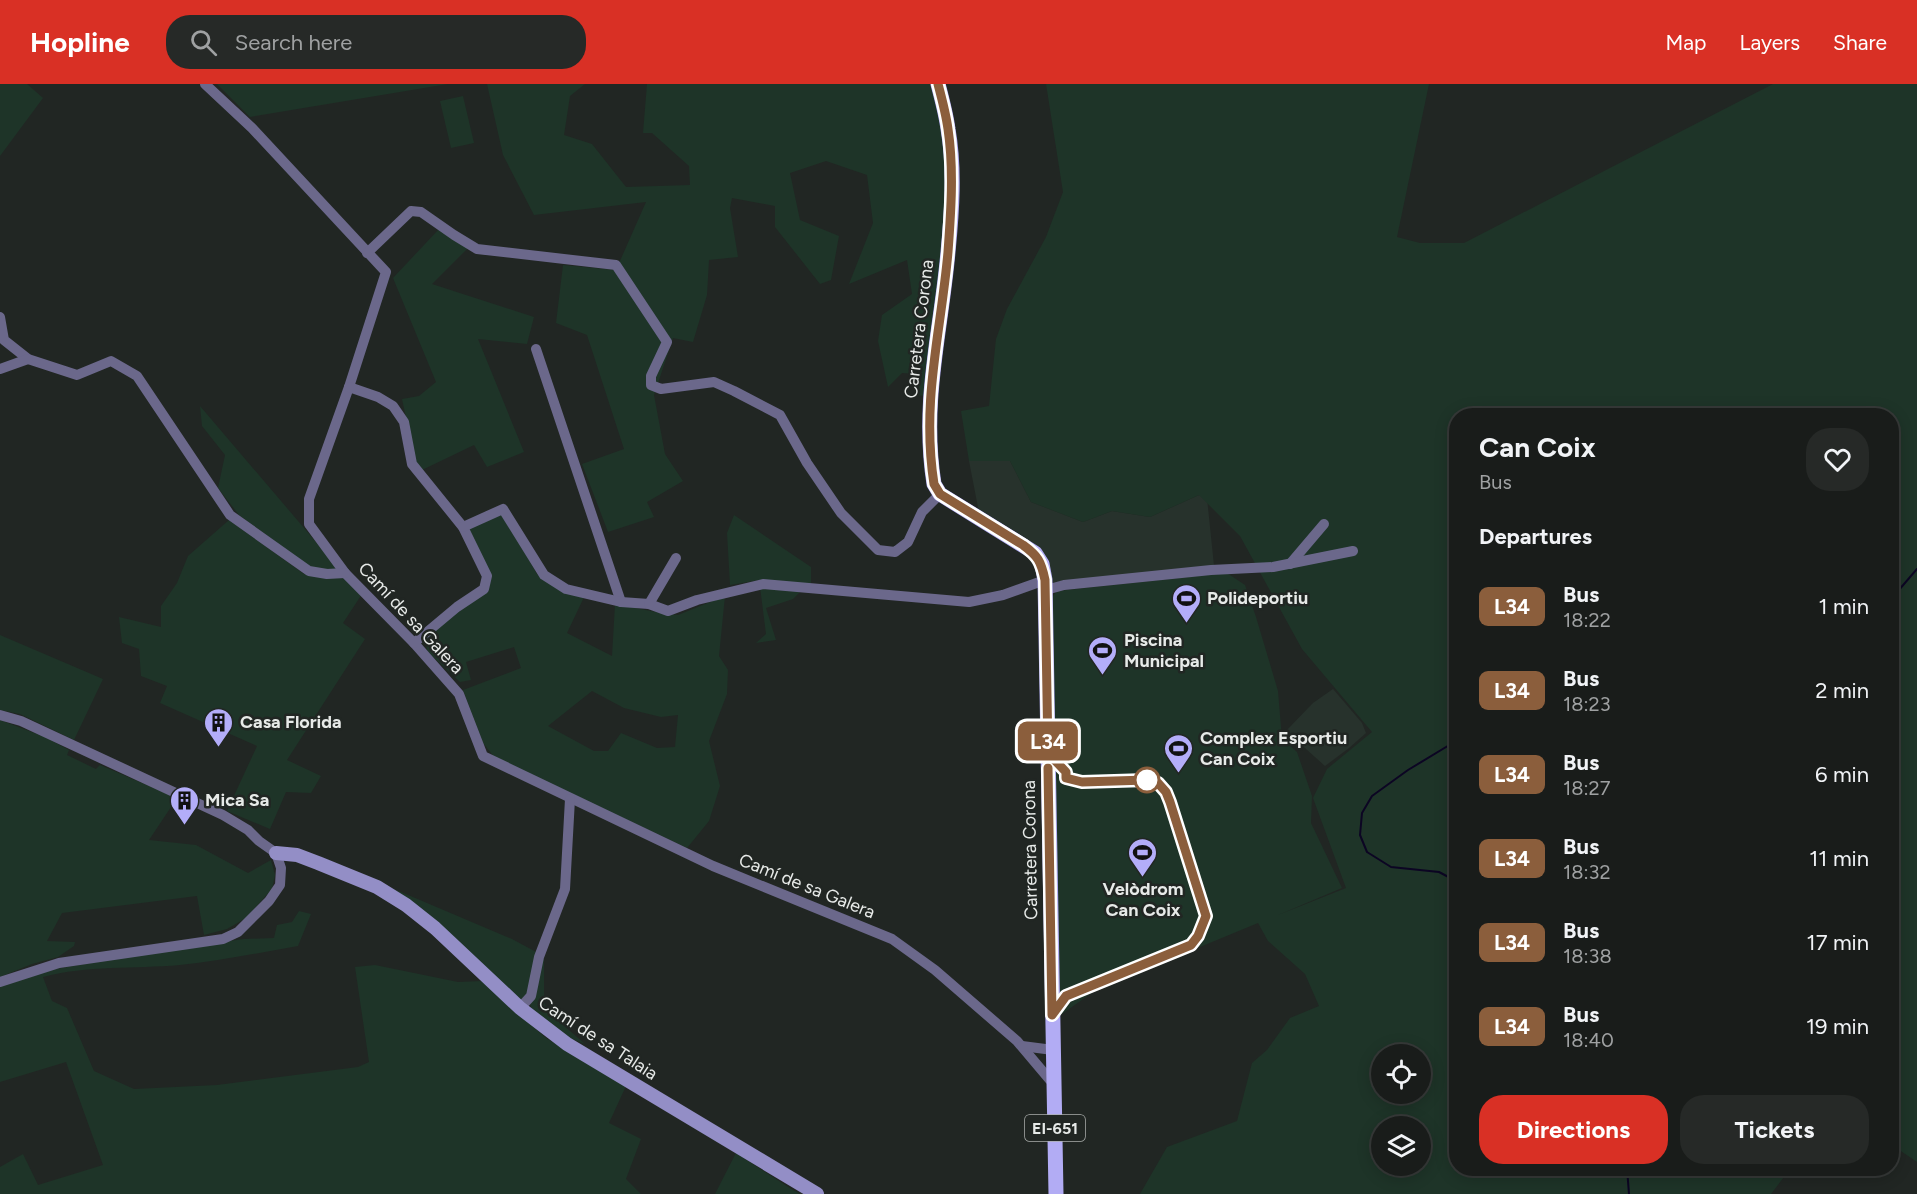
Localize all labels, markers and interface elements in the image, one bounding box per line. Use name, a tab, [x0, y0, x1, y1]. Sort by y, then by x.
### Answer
search box	[166, 15, 586, 69]
text: Hopline	[30, 25, 130, 59]
icon: search	[187, 26, 220, 59]
text: Search here	[235, 29, 352, 56]
text: Map	[1666, 30, 1706, 55]
text: Layers	[1739, 30, 1800, 55]
text: Share	[1833, 30, 1887, 55]
street label: Carretera Corona	[900, 258, 938, 400]
button: heart	[1806, 428, 1869, 491]
text: Can Coix	[1479, 430, 1596, 464]
text: Bus	[1479, 470, 1512, 494]
text: Departures	[1479, 523, 1592, 550]
street label: Camí de sa Galera	[354, 558, 468, 678]
text: Bus	[1563, 581, 1599, 608]
sports icon: Polideportiu	[1170, 582, 1202, 624]
place label: Polideportiu	[1207, 587, 1308, 609]
text: 1 min	[1818, 593, 1869, 620]
text: L34	[1494, 594, 1530, 619]
text: 18:22	[1563, 608, 1611, 632]
place label: Piscina Municipal	[1124, 629, 1204, 672]
sports icon: Piscina Municipal	[1087, 634, 1119, 676]
text: Bus	[1563, 665, 1599, 692]
text: 2 min	[1815, 677, 1869, 704]
text: L34	[1494, 678, 1530, 703]
text: 18:23	[1563, 692, 1611, 716]
building icon: Casa Florida	[203, 706, 235, 748]
place label: Casa Florida	[240, 711, 342, 733]
line badge: L34	[1014, 722, 1082, 760]
place label: Complex Esportiu Can Coix	[1200, 727, 1347, 770]
text: L34	[1030, 729, 1066, 754]
sports icon: Complex Esportiu Can Coix	[1163, 732, 1195, 774]
text: Bus	[1563, 749, 1599, 776]
text: 6 min	[1815, 761, 1869, 788]
text: L34	[1494, 762, 1530, 787]
unlabelled marker	[1134, 767, 1160, 793]
text: 18:27	[1563, 776, 1611, 800]
street label: Carretera Corona	[1018, 780, 1042, 920]
building icon: Mica Sa	[168, 784, 200, 826]
place label: Mica Sa	[205, 789, 269, 811]
text: Bus	[1563, 833, 1599, 860]
sports icon: Velòdrom Can Coix	[1127, 836, 1159, 878]
text: 11 min	[1809, 845, 1869, 872]
text: L34	[1494, 846, 1530, 871]
street label: Camí de sa Galera	[736, 849, 878, 923]
text: 18:32	[1563, 860, 1611, 884]
place label: Velòdrom Can Coix	[1103, 878, 1183, 921]
text: Bus	[1563, 917, 1599, 944]
text: 17 min	[1807, 929, 1869, 956]
text: L34	[1494, 930, 1530, 955]
text: 18:38	[1563, 944, 1612, 968]
street label: Camí de sa Talaia	[534, 991, 662, 1085]
text: Bus	[1563, 1001, 1599, 1028]
text: 19 min	[1806, 1013, 1869, 1040]
text: L34	[1494, 1014, 1530, 1039]
text: 18:40	[1563, 1028, 1614, 1052]
map controls	[1371, 1044, 1431, 1176]
button: locate	[1371, 1044, 1431, 1104]
button: Directions	[1479, 1095, 1668, 1164]
button: Tickets	[1680, 1095, 1869, 1164]
road number: EI-651	[1025, 1115, 1085, 1141]
button: layers	[1371, 1116, 1431, 1176]

